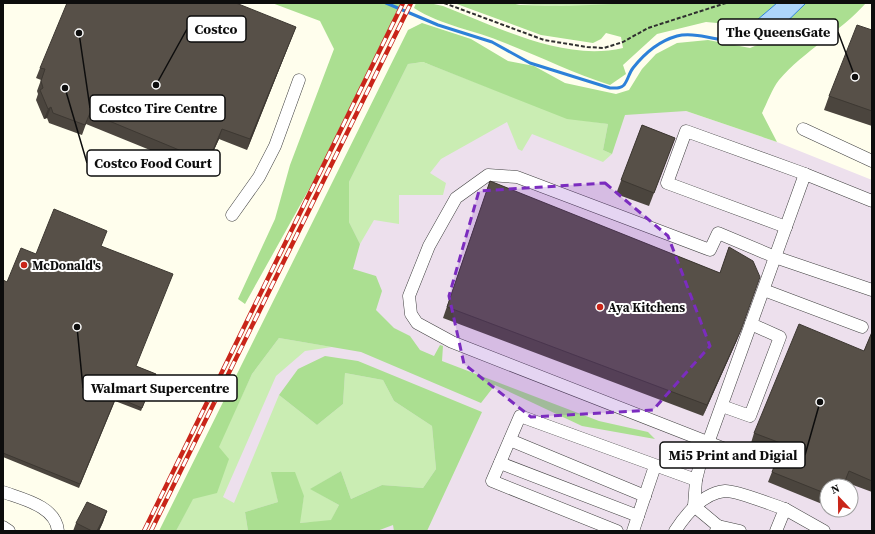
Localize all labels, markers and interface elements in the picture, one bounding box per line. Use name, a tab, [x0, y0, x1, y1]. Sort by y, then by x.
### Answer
callout: Costco	[187, 16, 246, 42]
text: Costco	[195, 19, 238, 39]
callout: The QueensGate	[718, 19, 838, 45]
text: The QueensGate	[726, 22, 830, 42]
callout: Costco Tire Centre	[90, 95, 225, 121]
text: Costco Tire Centre	[99, 98, 217, 118]
callout: Costco Food Court	[87, 150, 220, 176]
text: Costco Food Court	[94, 153, 213, 173]
place label: McDonald's	[32, 257, 101, 274]
marker: McDonald's	[19, 260, 29, 270]
place label: Aya Kitchens	[608, 299, 685, 316]
marker: Aya Kitchens	[595, 302, 605, 312]
callout: Walmart Supercentre	[83, 375, 237, 401]
text: Walmart Supercentre	[91, 378, 229, 398]
callout: Mi5 Print and Digial	[660, 442, 805, 468]
text: Mi5 Print and Digial	[668, 445, 798, 465]
north arrow	[819, 478, 859, 518]
text: N	[829, 481, 842, 498]

